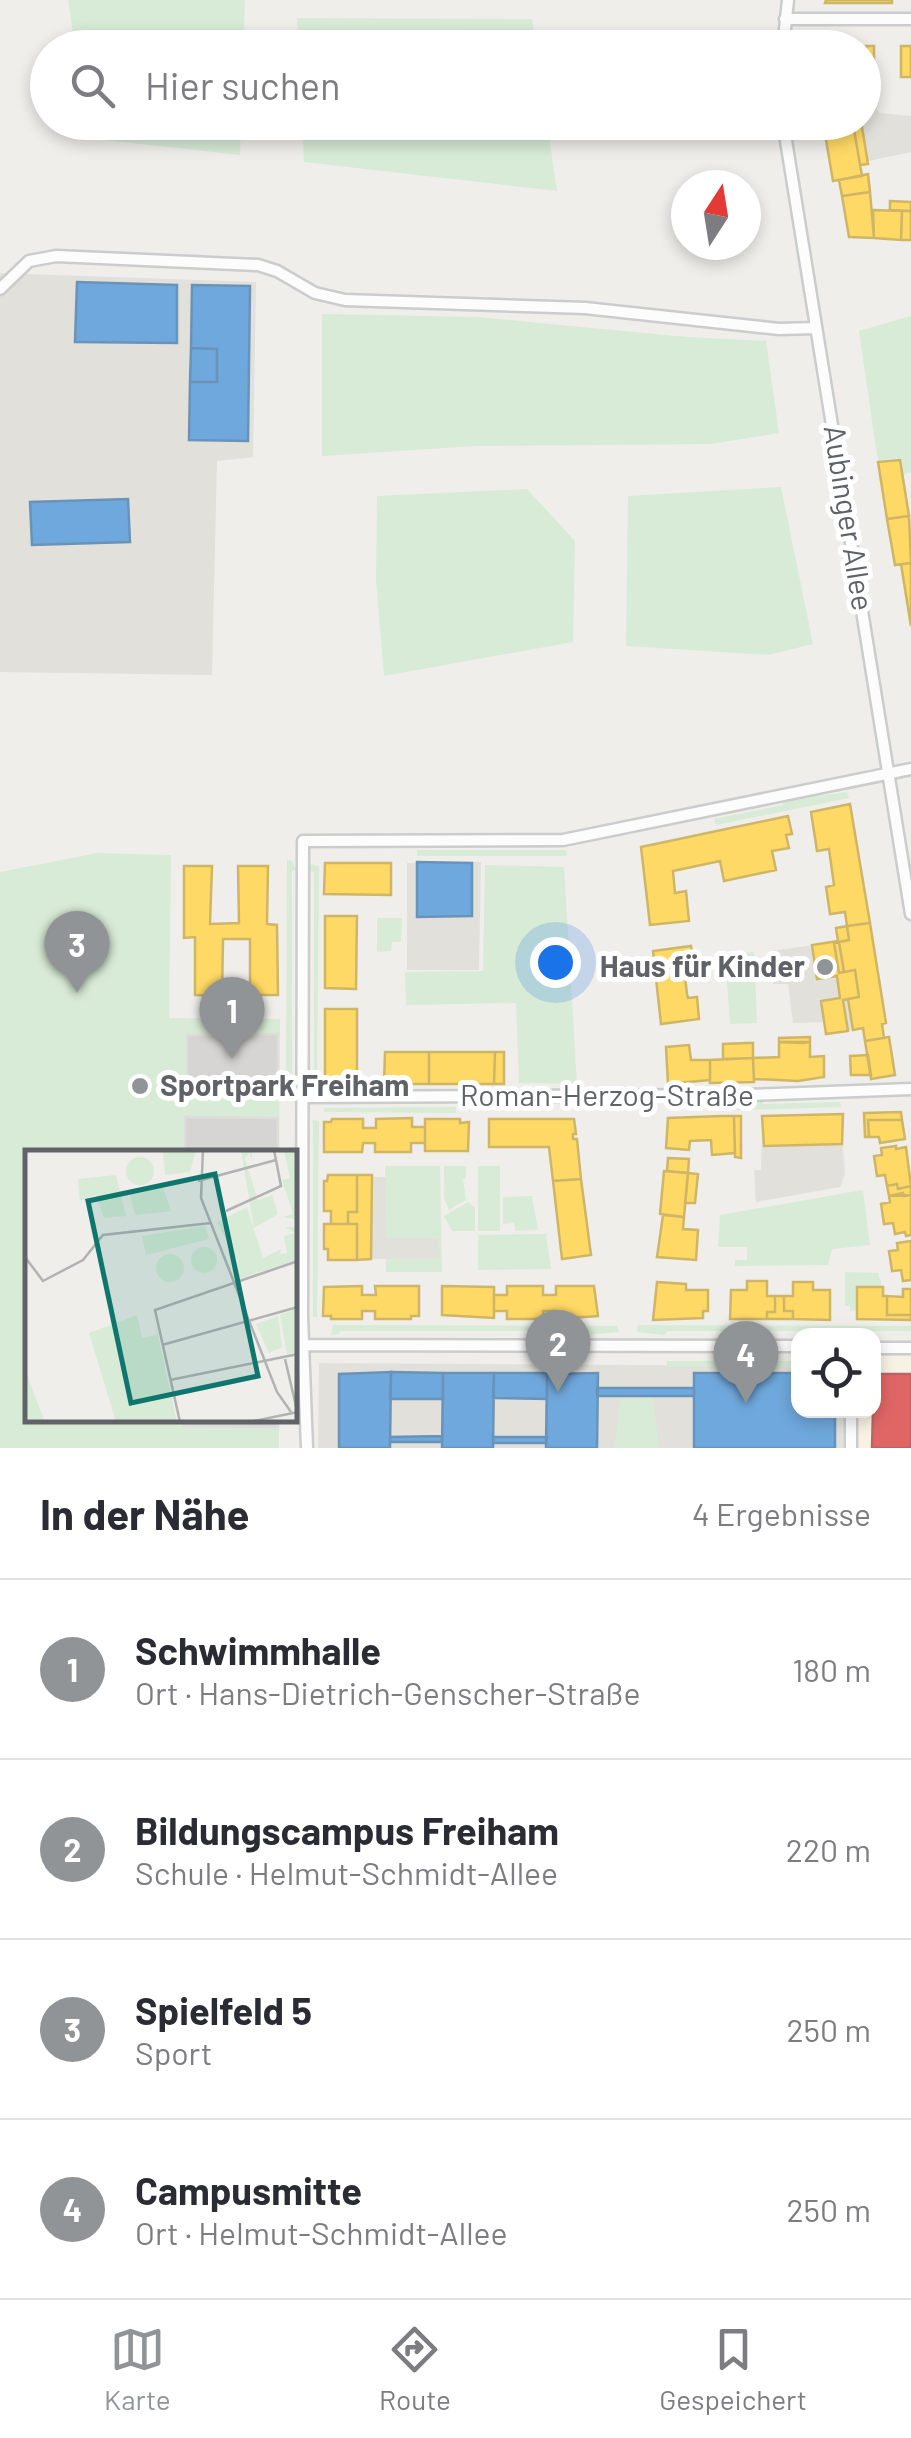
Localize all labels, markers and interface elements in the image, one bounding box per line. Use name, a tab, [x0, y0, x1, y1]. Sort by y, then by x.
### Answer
search box	[30, 30, 881, 140]
icon: search	[65, 58, 120, 113]
text: Hier suchen	[145, 62, 341, 108]
north arrow	[671, 170, 761, 260]
street label: Aubinger Allee	[818, 422, 882, 613]
pin: 3	[44, 910, 110, 993]
your location	[530, 937, 581, 988]
place label: Haus für Kinder	[600, 947, 806, 983]
marker: Haus für Kinder	[814, 956, 836, 978]
pin: 1	[200, 976, 264, 1059]
place label: Sportpark Freiham	[160, 1066, 409, 1102]
marker: Sportpark Freiham	[129, 1075, 151, 1097]
street label: Roman-Herzog-Straße	[460, 1076, 754, 1112]
inset map	[25, 1150, 298, 1423]
pin: 2	[526, 1310, 590, 1392]
pin: 4	[714, 1320, 778, 1403]
map controls	[791, 1328, 881, 1418]
button: locate	[791, 1328, 881, 1418]
text: In der Nähe	[40, 1488, 249, 1538]
text: 4 Ergebnisse	[692, 1494, 871, 1532]
text: Schwimmhalle	[135, 1627, 381, 1673]
text: 1	[67, 1650, 78, 1688]
text: 180 m	[792, 1650, 871, 1688]
text: Ort · Hans-Dietrich-Genscher-Straße	[135, 1673, 640, 1711]
text: Bildungscampus Freiham	[135, 1807, 559, 1853]
text: 2	[64, 1830, 81, 1868]
text: 220 m	[786, 1830, 871, 1868]
text: Schule · Helmut-Schmidt-Allee	[135, 1853, 558, 1891]
text: Spielfeld 5	[135, 1987, 312, 2033]
text: 3	[64, 2010, 81, 2048]
text: 250 m	[786, 2010, 871, 2048]
text: Sport	[135, 2033, 212, 2071]
text: Campusmitte	[135, 2167, 362, 2213]
text: 4	[63, 2190, 82, 2228]
text: 250 m	[786, 2190, 871, 2228]
text: Ort · Helmut-Schmidt-Allee	[135, 2213, 508, 2251]
tab: Karte	[104, 2322, 171, 2416]
tab: Route	[379, 2322, 451, 2416]
tab: Gespeichert	[659, 2322, 807, 2416]

